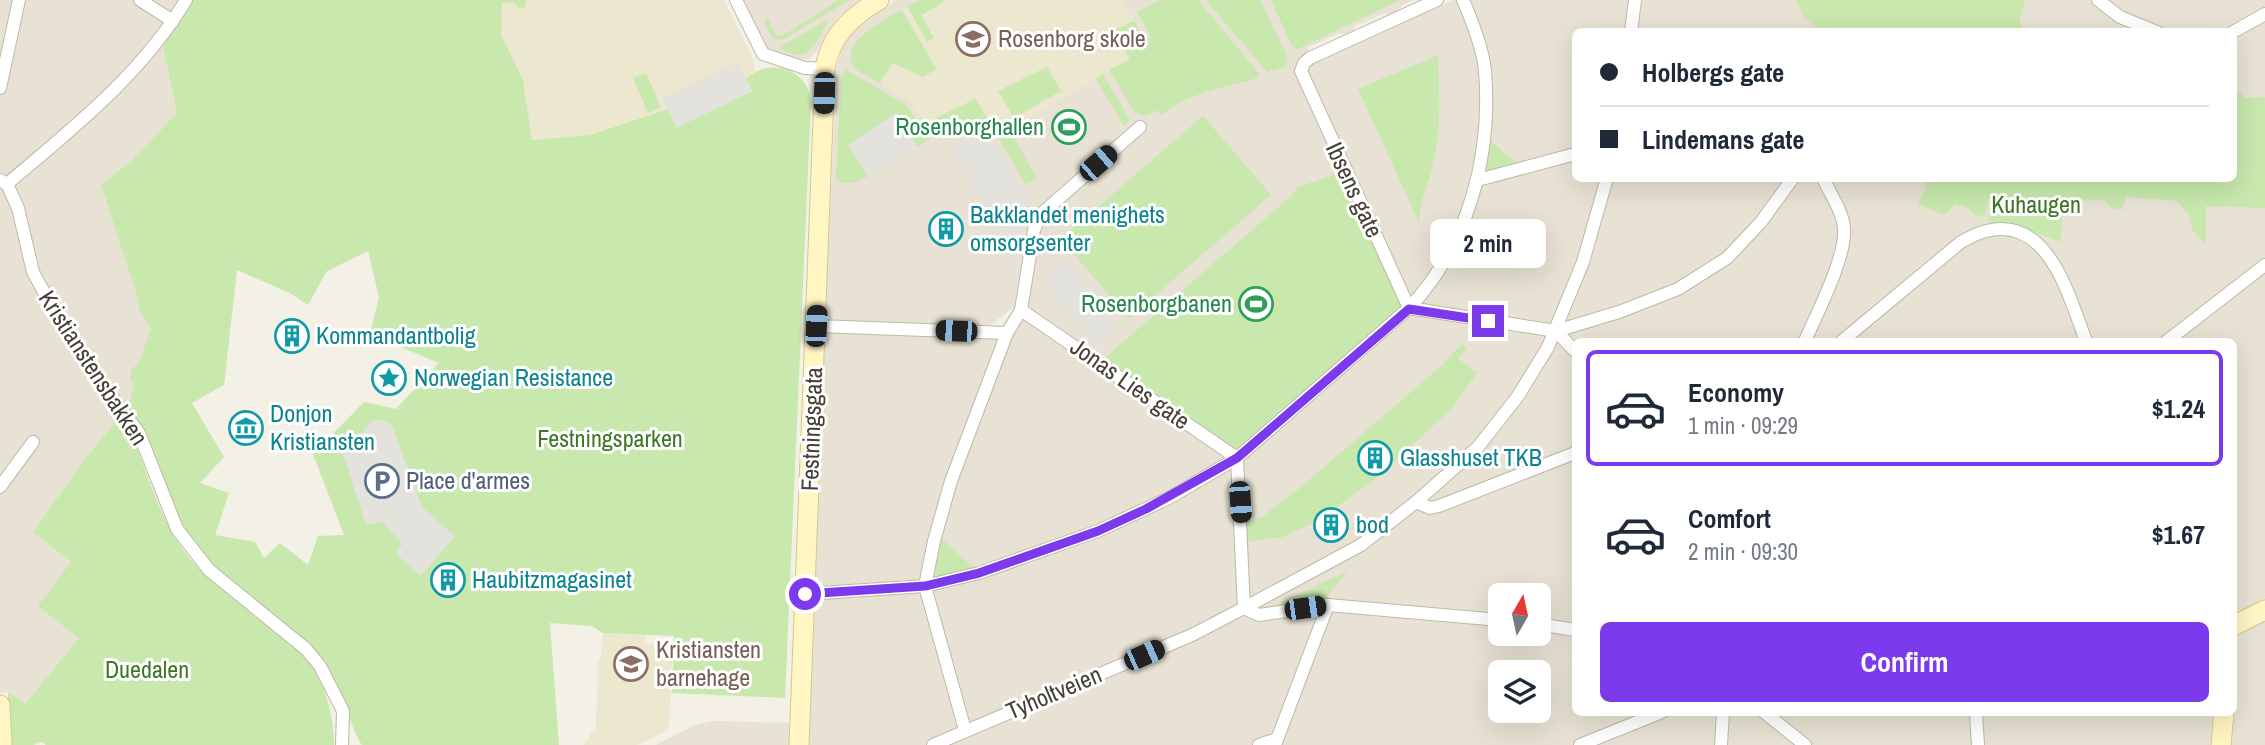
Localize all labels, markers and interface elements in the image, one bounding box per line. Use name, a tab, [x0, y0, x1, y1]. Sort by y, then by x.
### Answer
school or university icon: Rosenborg skole	[954, 20, 992, 58]
place label: Rosenborg skole	[998, 22, 1146, 54]
text: Holbergs gate	[1642, 55, 1784, 90]
car	[813, 72, 836, 114]
sports icon: Rosenborghallen	[1050, 108, 1088, 146]
place label: Rosenborghallen	[895, 110, 1044, 142]
text: Lindemans gate	[1642, 122, 1804, 157]
street label: Ibsens gate	[1319, 137, 1391, 242]
car	[1076, 141, 1121, 185]
park label: Kuhaugen	[1991, 188, 2081, 220]
place label: Bakklandet menighets omsorgsenter	[970, 198, 1165, 258]
building icon: Bakklandet menighets omsorgsenter	[927, 210, 965, 248]
callout: 2 min	[1430, 219, 1546, 268]
text: 2 min	[1463, 228, 1513, 259]
street label: Kristianstensbakken	[32, 284, 156, 451]
sports icon: Rosenborgbanen	[1237, 285, 1275, 323]
place label: Rosenborgbanen	[1081, 287, 1232, 319]
car	[805, 304, 828, 348]
route end	[1472, 305, 1504, 337]
building icon: Kommandantbolig	[273, 317, 311, 355]
place label: Kommandantbolig	[316, 319, 476, 351]
car	[935, 320, 978, 342]
street label: Jonas Lies gate	[1064, 330, 1197, 436]
place icon: Norwegian Resistance	[370, 359, 408, 397]
place label: Norwegian Resistance	[414, 361, 613, 393]
street label: Festningsgata	[793, 367, 829, 491]
text: Economy	[1688, 375, 1784, 410]
icon: car	[1604, 377, 1667, 440]
text: $1.24	[2152, 391, 2205, 426]
place label: Donjon Kristiansten	[270, 397, 375, 457]
museum icon: Donjon Kristiansten	[227, 409, 265, 447]
text: 1 min · 09:29	[1688, 410, 1798, 441]
park label: Festningsparken	[537, 422, 683, 454]
building icon: Glasshuset TKB	[1356, 439, 1394, 477]
place label: Glasshuset TKB	[1400, 441, 1542, 473]
parking icon: Place d'armes	[363, 462, 401, 500]
place label: Place d'armes	[406, 464, 530, 496]
car	[1229, 480, 1252, 524]
text: Comfort	[1688, 501, 1771, 536]
icon: car	[1604, 503, 1667, 566]
building icon: bod	[1312, 506, 1350, 544]
place label: bod	[1356, 508, 1389, 540]
text: $1.67	[2152, 517, 2205, 552]
text: 2 min · 09:30	[1688, 536, 1798, 567]
building icon: Haubitzmagasinet	[429, 561, 467, 599]
place label: Haubitzmagasinet	[472, 563, 632, 595]
route start	[789, 578, 821, 610]
north arrow	[1488, 583, 1550, 646]
map controls	[1488, 583, 1551, 723]
car	[1283, 595, 1328, 621]
button: Confirm	[1600, 622, 2209, 702]
place label: Kristiansten barnehage	[656, 633, 761, 693]
car	[1121, 637, 1168, 673]
school or university icon: Kristiansten barnehage	[612, 645, 650, 683]
park label: Duedalen	[105, 653, 189, 685]
street label: Tyholtveien	[1001, 658, 1106, 726]
button: layers	[1488, 660, 1551, 723]

